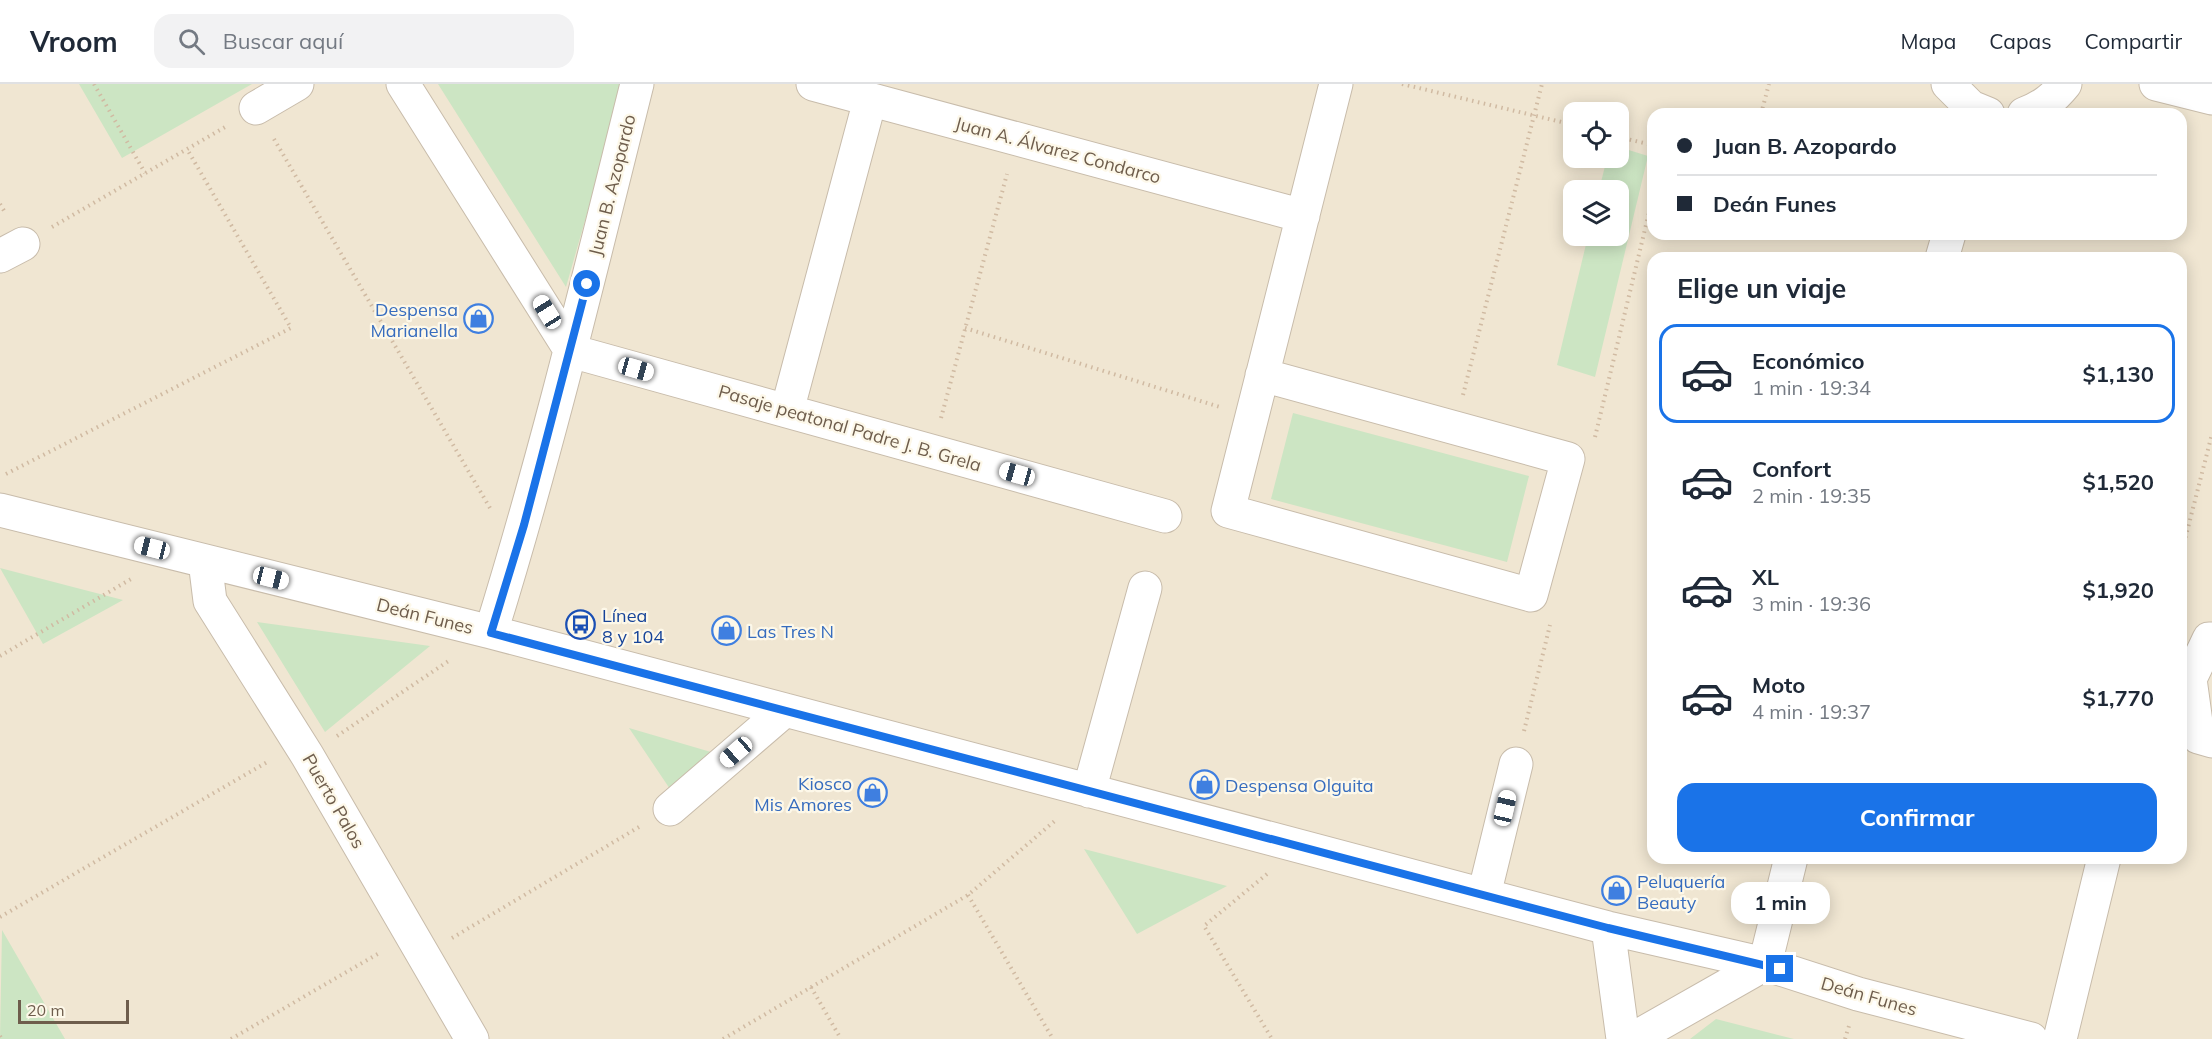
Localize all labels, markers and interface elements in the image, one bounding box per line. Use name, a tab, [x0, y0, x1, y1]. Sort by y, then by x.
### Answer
search box	[154, 14, 574, 68]
text: Vroom	[30, 24, 118, 59]
icon: search	[175, 25, 208, 58]
text: Buscar aquí	[223, 27, 343, 55]
text: Mapa	[1901, 28, 1956, 54]
text: Capas	[1989, 28, 2052, 54]
text: Compartir	[2085, 28, 2182, 54]
map controls	[1563, 102, 1629, 246]
button: locate	[1563, 102, 1629, 168]
street label: Juan A. Álvarez Condarco	[953, 111, 1163, 189]
street label: Juan B. Azopardo	[583, 112, 641, 258]
text: Juan B. Azopardo	[1713, 132, 1897, 160]
button: layers	[1563, 180, 1629, 246]
text: Deán Funes	[1713, 190, 1837, 218]
route start	[573, 270, 600, 297]
text: Elige un viaje	[1677, 271, 1846, 305]
car	[530, 292, 564, 332]
place label: Despensa Marianella	[370, 298, 458, 342]
shop icon: Despensa Marianella	[463, 303, 495, 335]
icon: car	[1680, 347, 1734, 401]
text: Económico	[1752, 347, 1865, 375]
car	[616, 355, 656, 383]
text: $1,130	[2083, 360, 2154, 388]
text: 1 min · 19:34	[1752, 375, 1871, 400]
street label: Pasaje peatonal Padre J. B. Grela	[716, 379, 984, 477]
icon: car	[1680, 455, 1734, 509]
text: Confort	[1752, 455, 1831, 483]
car	[997, 460, 1037, 488]
text: $1,520	[2083, 468, 2154, 496]
text: 2 min · 19:35	[1752, 483, 1871, 508]
car	[132, 535, 172, 561]
icon: car	[1680, 563, 1734, 617]
text: XL	[1752, 563, 1779, 591]
car	[251, 565, 291, 591]
text: $1,920	[2083, 576, 2154, 604]
text: 3 min · 19:36	[1752, 591, 1871, 616]
street label: Deán Funes	[374, 593, 476, 639]
place label: Línea 8 y 104	[602, 604, 664, 648]
bus stop icon: Línea 8 y 104	[565, 609, 597, 641]
shop icon: Las Tres N	[710, 615, 742, 647]
place label: Las Tres N	[747, 620, 834, 643]
icon: car	[1680, 671, 1734, 725]
text: Moto	[1752, 671, 1805, 699]
text: $1,770	[2083, 684, 2154, 712]
text: 4 min · 19:37	[1752, 699, 1871, 724]
car	[717, 733, 755, 771]
street label: Puerto Palos	[298, 750, 370, 853]
shop icon: Despensa Olguita	[1188, 769, 1220, 801]
place label: Kiosco Mis Amores	[754, 772, 852, 816]
place label: Despensa Olguita	[1225, 774, 1374, 797]
shop icon: Kiosco Mis Amores	[857, 777, 889, 809]
button: Confirmar	[1677, 783, 2157, 852]
car	[1492, 788, 1518, 828]
place label: Peluquería Beauty	[1637, 870, 1725, 914]
shop icon: Peluquería Beauty	[1600, 875, 1632, 907]
callout: 1 min	[1730, 882, 1830, 924]
text: 1 min	[1754, 890, 1807, 915]
route end	[1766, 955, 1793, 982]
street label: Deán Funes	[1818, 971, 1920, 1021]
scale bar	[18, 997, 129, 1024]
text: 20 m	[27, 1000, 64, 1020]

